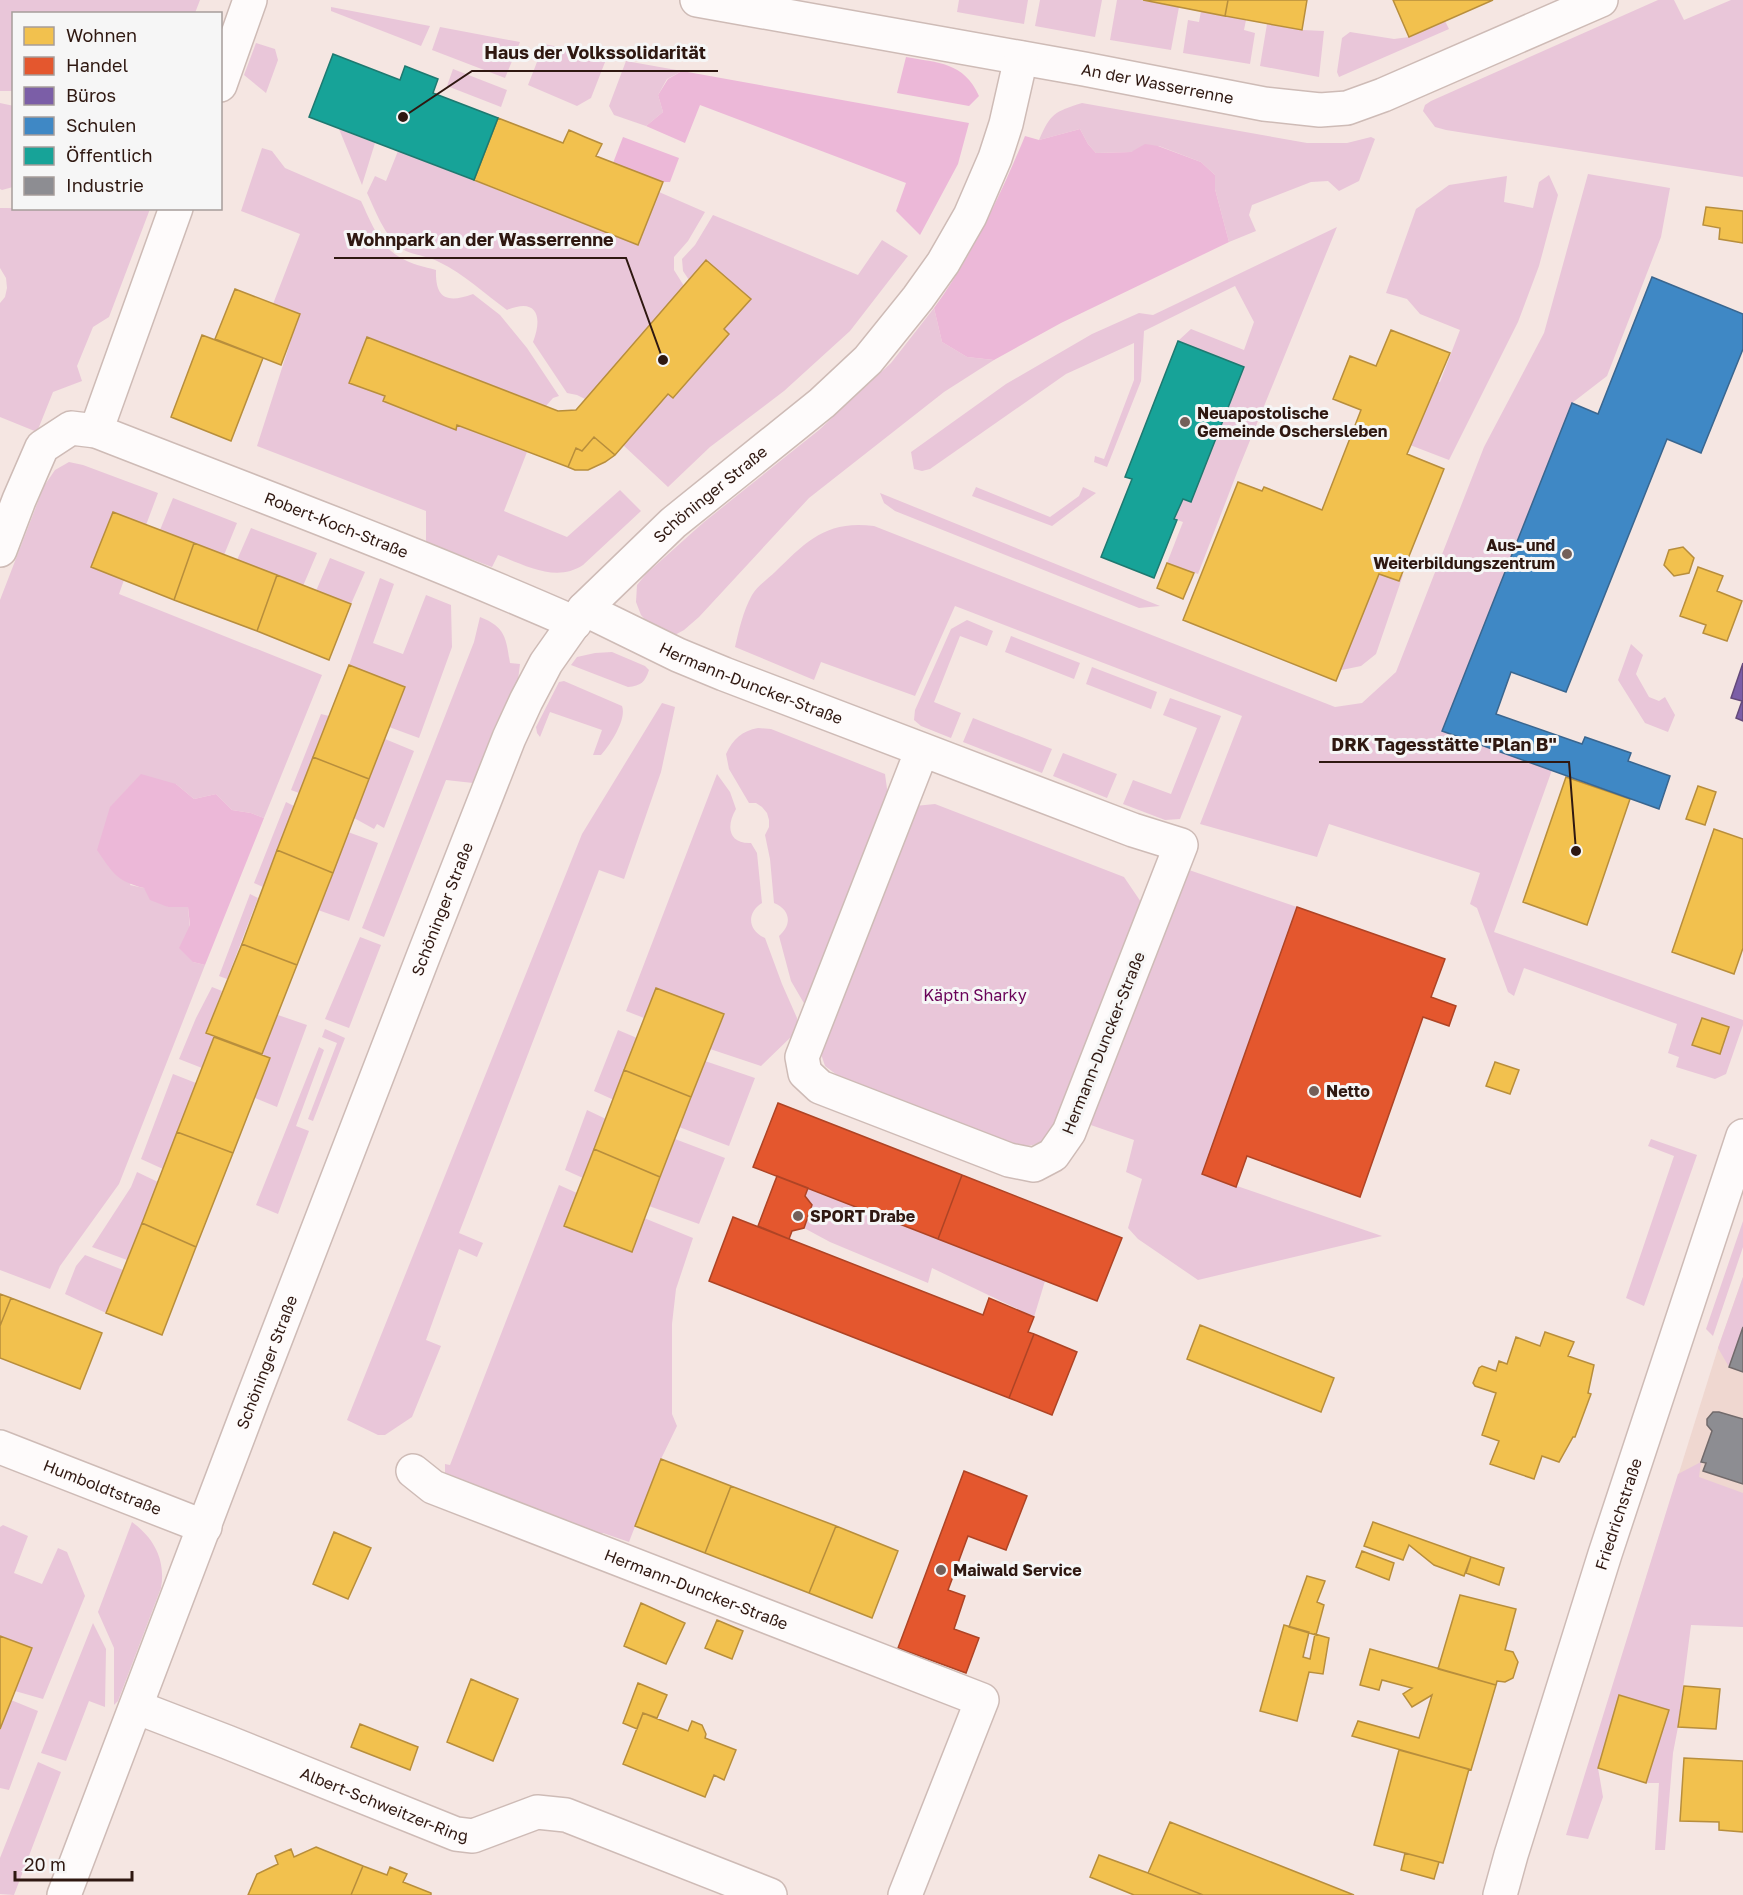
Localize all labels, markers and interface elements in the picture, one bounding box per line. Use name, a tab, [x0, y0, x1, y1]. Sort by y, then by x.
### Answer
legend	[12, 12, 222, 210]
text: Wohnen	[66, 24, 137, 46]
callout: Haus der Volkssolidarität	[472, 35, 718, 71]
text: Haus der Volkssolidarität	[484, 41, 706, 63]
text: Handel	[66, 54, 128, 76]
street label: An der Wasserrenne	[1080, 59, 1235, 108]
text: Büros	[66, 84, 116, 106]
text: Schulen	[66, 114, 136, 136]
text: Öffentlich	[66, 144, 152, 166]
text: Industrie	[66, 174, 144, 196]
callout: Wohnpark an der Wasserrenne	[334, 222, 626, 258]
text: Wohnpark an der Wasserrenne	[346, 228, 614, 250]
place label: Neuapostolische Gemeinde Oschersleben	[1197, 403, 1387, 441]
marker: Neuapostolische Gemeinde Oschersleben	[1178, 415, 1192, 429]
street label: Schöninger Straße	[649, 441, 771, 547]
street label: Robert-Koch-Straße	[261, 487, 411, 562]
place label: Aus- und Weiterbildungszentrum	[1373, 535, 1555, 573]
marker: Aus- und Weiterbildungszentrum	[1560, 547, 1574, 561]
street label: Hermann-Duncker-Straße	[656, 637, 846, 728]
callout: DRK Tagesstätte "Plan B"	[1319, 726, 1569, 762]
text: DRK Tagesstätte "Plan B"	[1331, 733, 1557, 755]
street label: Schöninger Straße	[407, 839, 477, 979]
street label: Hermann-Duncker-Straße	[1057, 949, 1149, 1137]
park label: Käptn Sharky	[923, 985, 1027, 1005]
place label: Netto	[1326, 1081, 1370, 1101]
marker: Netto	[1307, 1084, 1321, 1098]
place label: SPORT Drabe	[810, 1206, 915, 1226]
marker: SPORT Drabe	[791, 1209, 805, 1223]
street label: Schöninger Straße	[232, 1292, 301, 1432]
street label: Humboldtstraße	[40, 1455, 164, 1519]
street label: Friedrichstraße	[1591, 1455, 1646, 1573]
street label: Hermann-Duncker-Straße	[601, 1544, 791, 1634]
place label: Maiwald Service	[953, 1560, 1082, 1580]
marker: Maiwald Service	[934, 1563, 948, 1577]
street label: Albert-Schweitzer-Ring	[298, 1763, 469, 1845]
scale bar	[15, 1844, 132, 1882]
text: 20 m	[24, 1853, 66, 1875]

